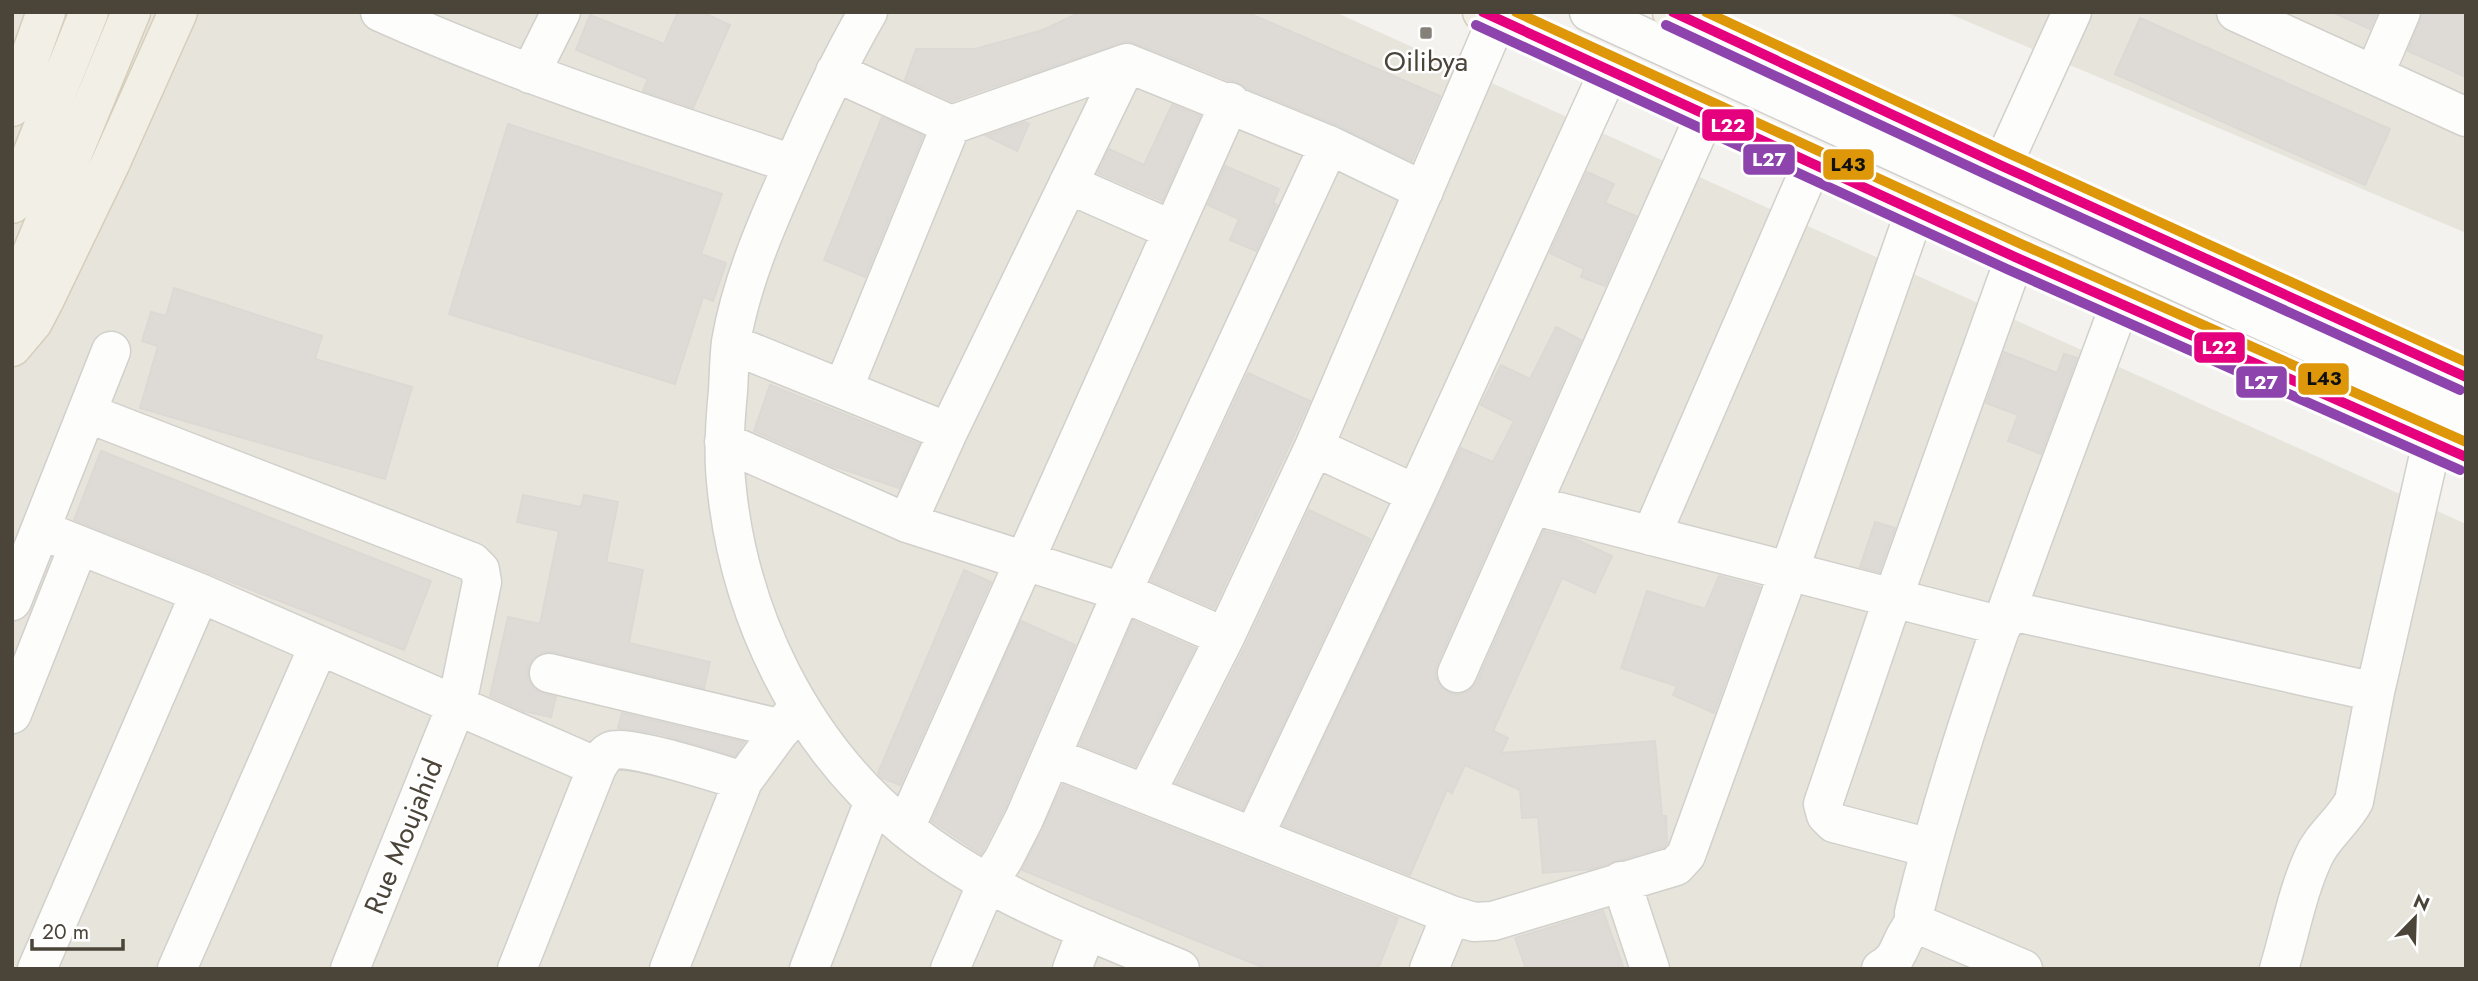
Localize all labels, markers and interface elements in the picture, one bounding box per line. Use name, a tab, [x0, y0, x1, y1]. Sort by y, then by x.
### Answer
marker: Oilibya	[1418, 25, 1434, 41]
place label: Oilibya	[1384, 41, 1468, 82]
line badge: L22	[1701, 108, 1755, 142]
text: L22	[1711, 112, 1745, 139]
line badge: L27	[1742, 143, 1796, 176]
text: L27	[1752, 146, 1787, 173]
line badge: L43	[1822, 148, 1875, 181]
text: L43	[1830, 151, 1866, 178]
line badge: L22	[2193, 331, 2246, 364]
text: L22	[2202, 334, 2236, 361]
line badge: L43	[2297, 362, 2350, 396]
line badge: L27	[2235, 365, 2288, 399]
text: L43	[2306, 365, 2342, 392]
text: L27	[2244, 369, 2279, 396]
street label: Rue Moujahid	[354, 752, 453, 920]
north arrow	[2380, 883, 2450, 953]
text: N	[2409, 887, 2434, 918]
scale bar	[32, 908, 122, 952]
text: 20 m	[42, 917, 89, 947]

